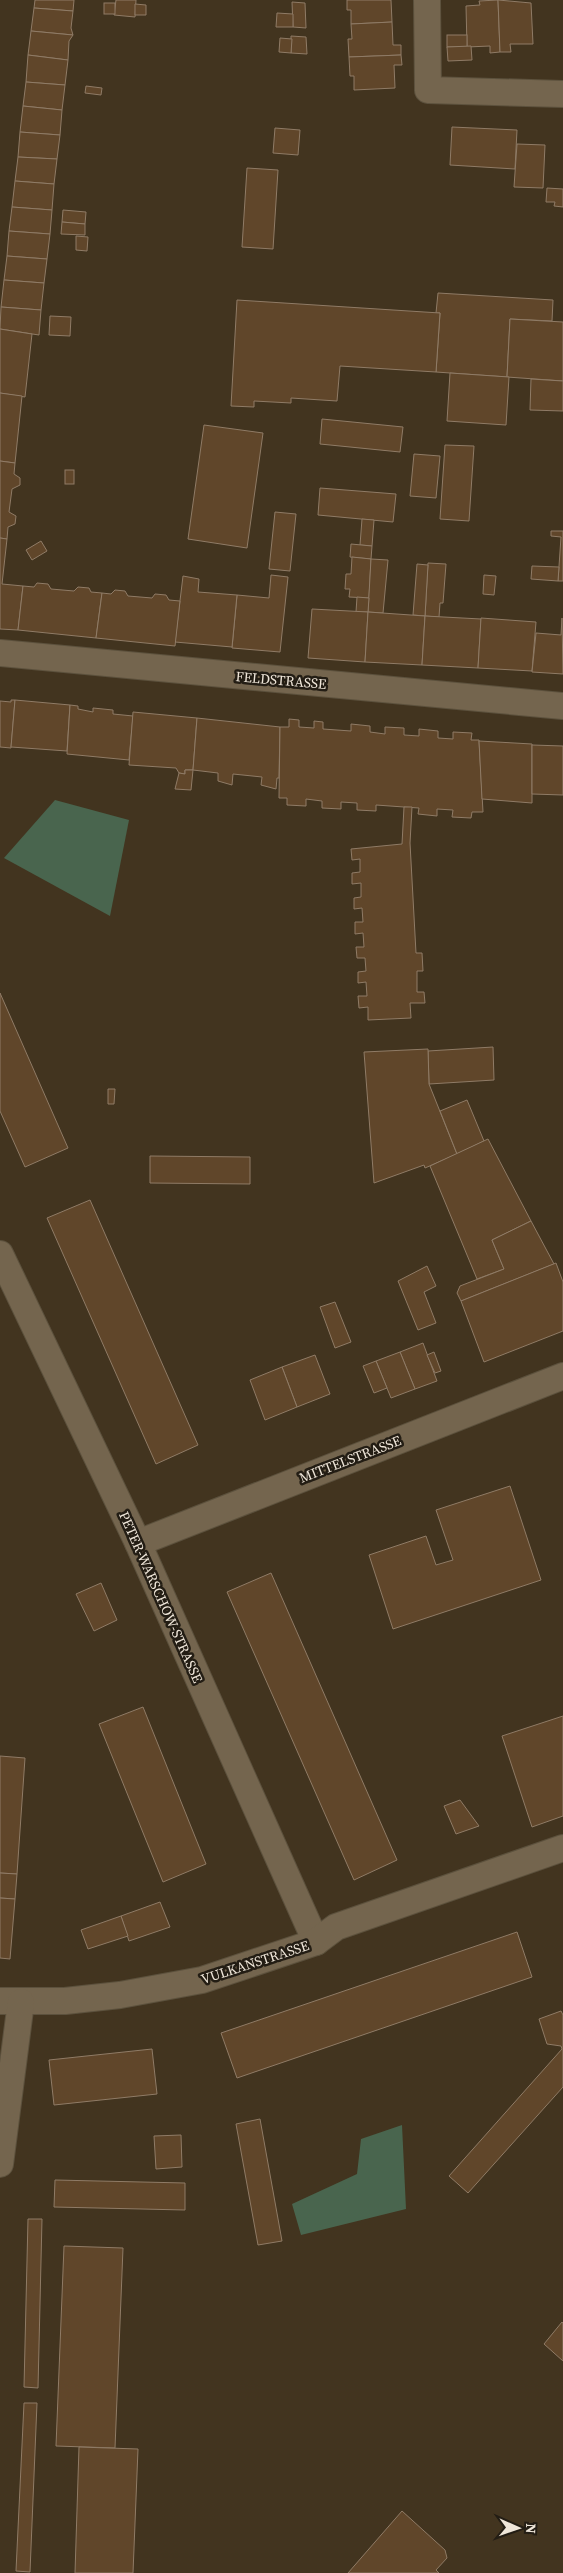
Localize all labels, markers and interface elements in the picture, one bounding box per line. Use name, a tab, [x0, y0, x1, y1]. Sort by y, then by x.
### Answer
street label: FELDSTRASSE	[235, 666, 327, 694]
street label: MITTELSTRASSE	[296, 1430, 404, 1488]
street label: PETER-WARSCHOW-STRASSE	[114, 1508, 208, 1686]
street label: VULKANSTRASSE	[198, 1935, 312, 1989]
north arrow	[493, 2503, 543, 2553]
text: N	[521, 2523, 541, 2534]

